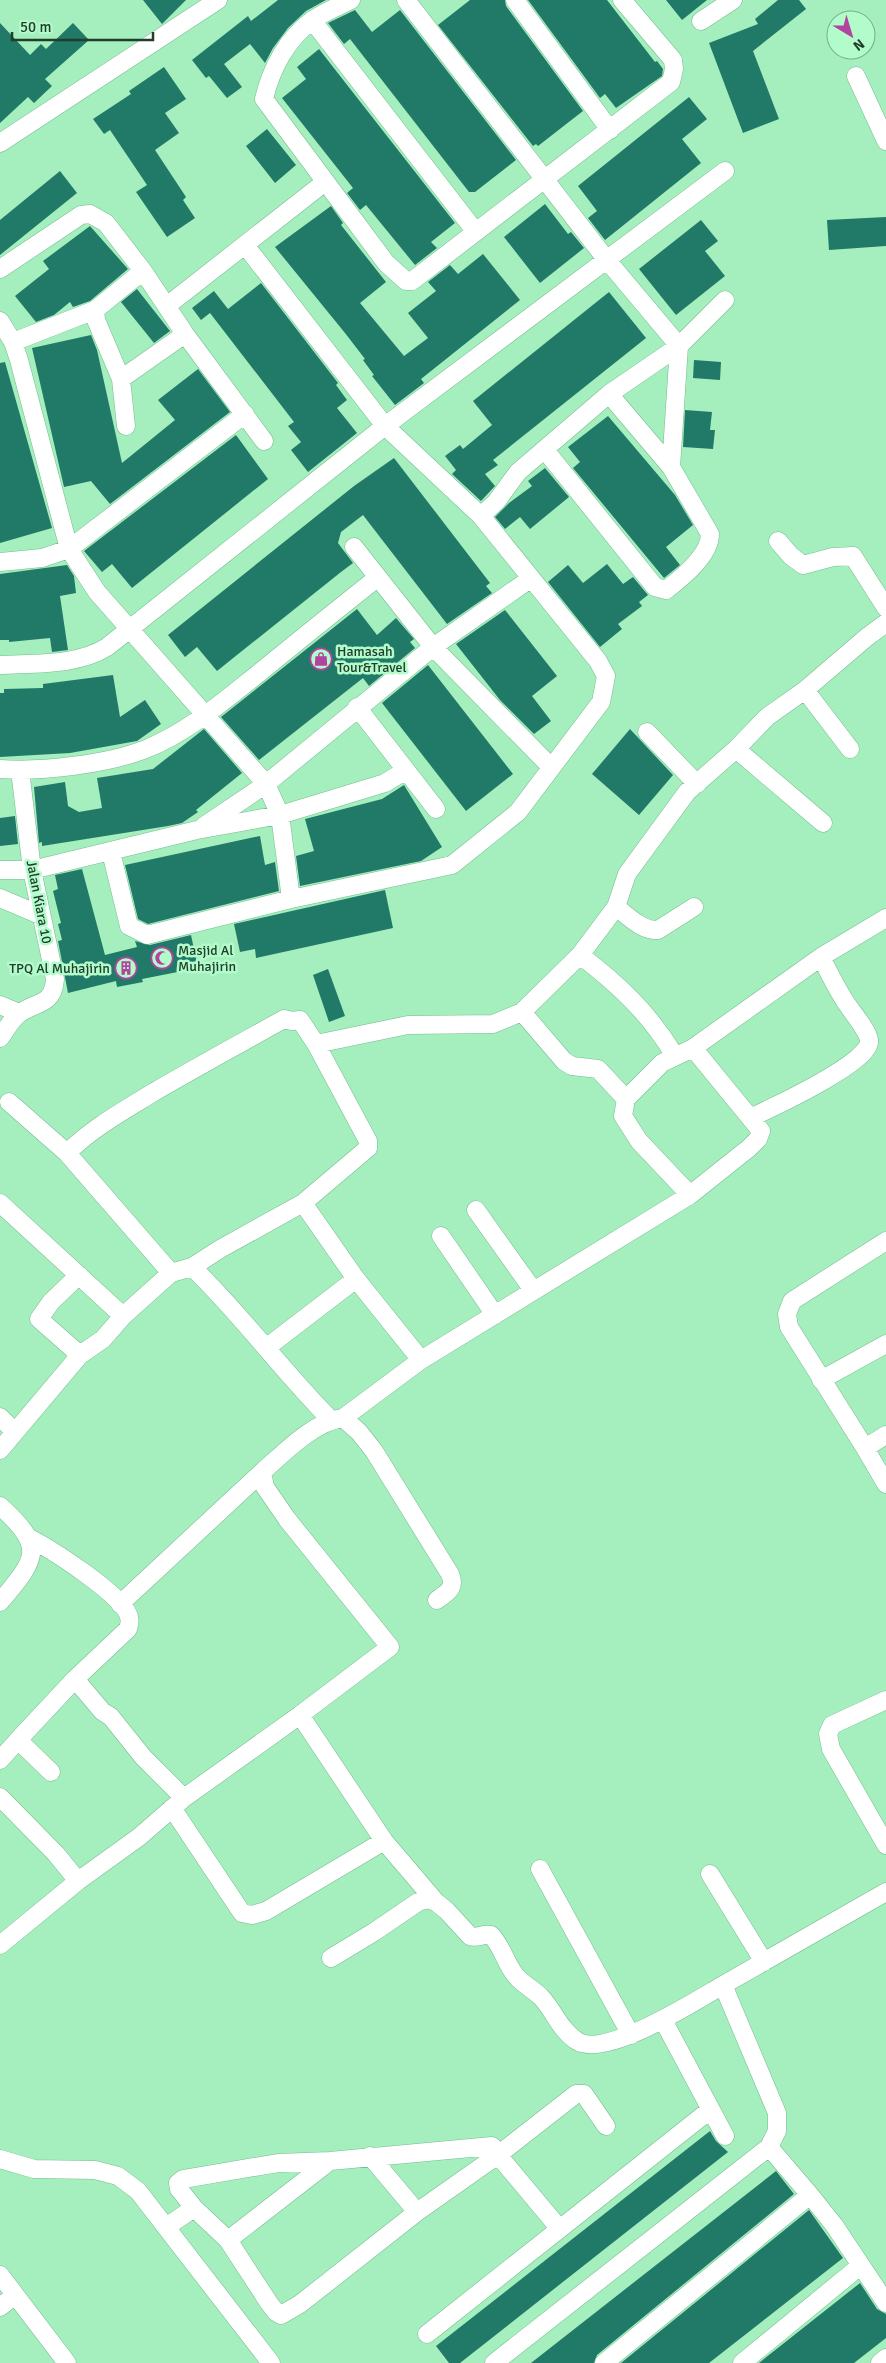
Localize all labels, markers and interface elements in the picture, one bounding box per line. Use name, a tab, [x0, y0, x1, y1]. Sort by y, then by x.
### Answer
scale bar	[12, 10, 154, 42]
north arrow	[826, 10, 876, 60]
text: 50 m	[20, 18, 51, 36]
text: N	[850, 35, 868, 55]
place label: Hamasah Tour&Travel	[337, 643, 407, 676]
shop icon: Hamasah Tour&Travel	[309, 647, 333, 671]
street label: Jalan Kiara 10	[23, 859, 55, 945]
place label: Masjid Al Muhajirin	[178, 942, 236, 975]
mosque icon: Masjid Al Muhajirin	[150, 946, 174, 970]
building icon: TPQ Al Muhajirin	[114, 956, 138, 980]
place label: TPQ Al Muhajirin	[9, 960, 110, 977]

